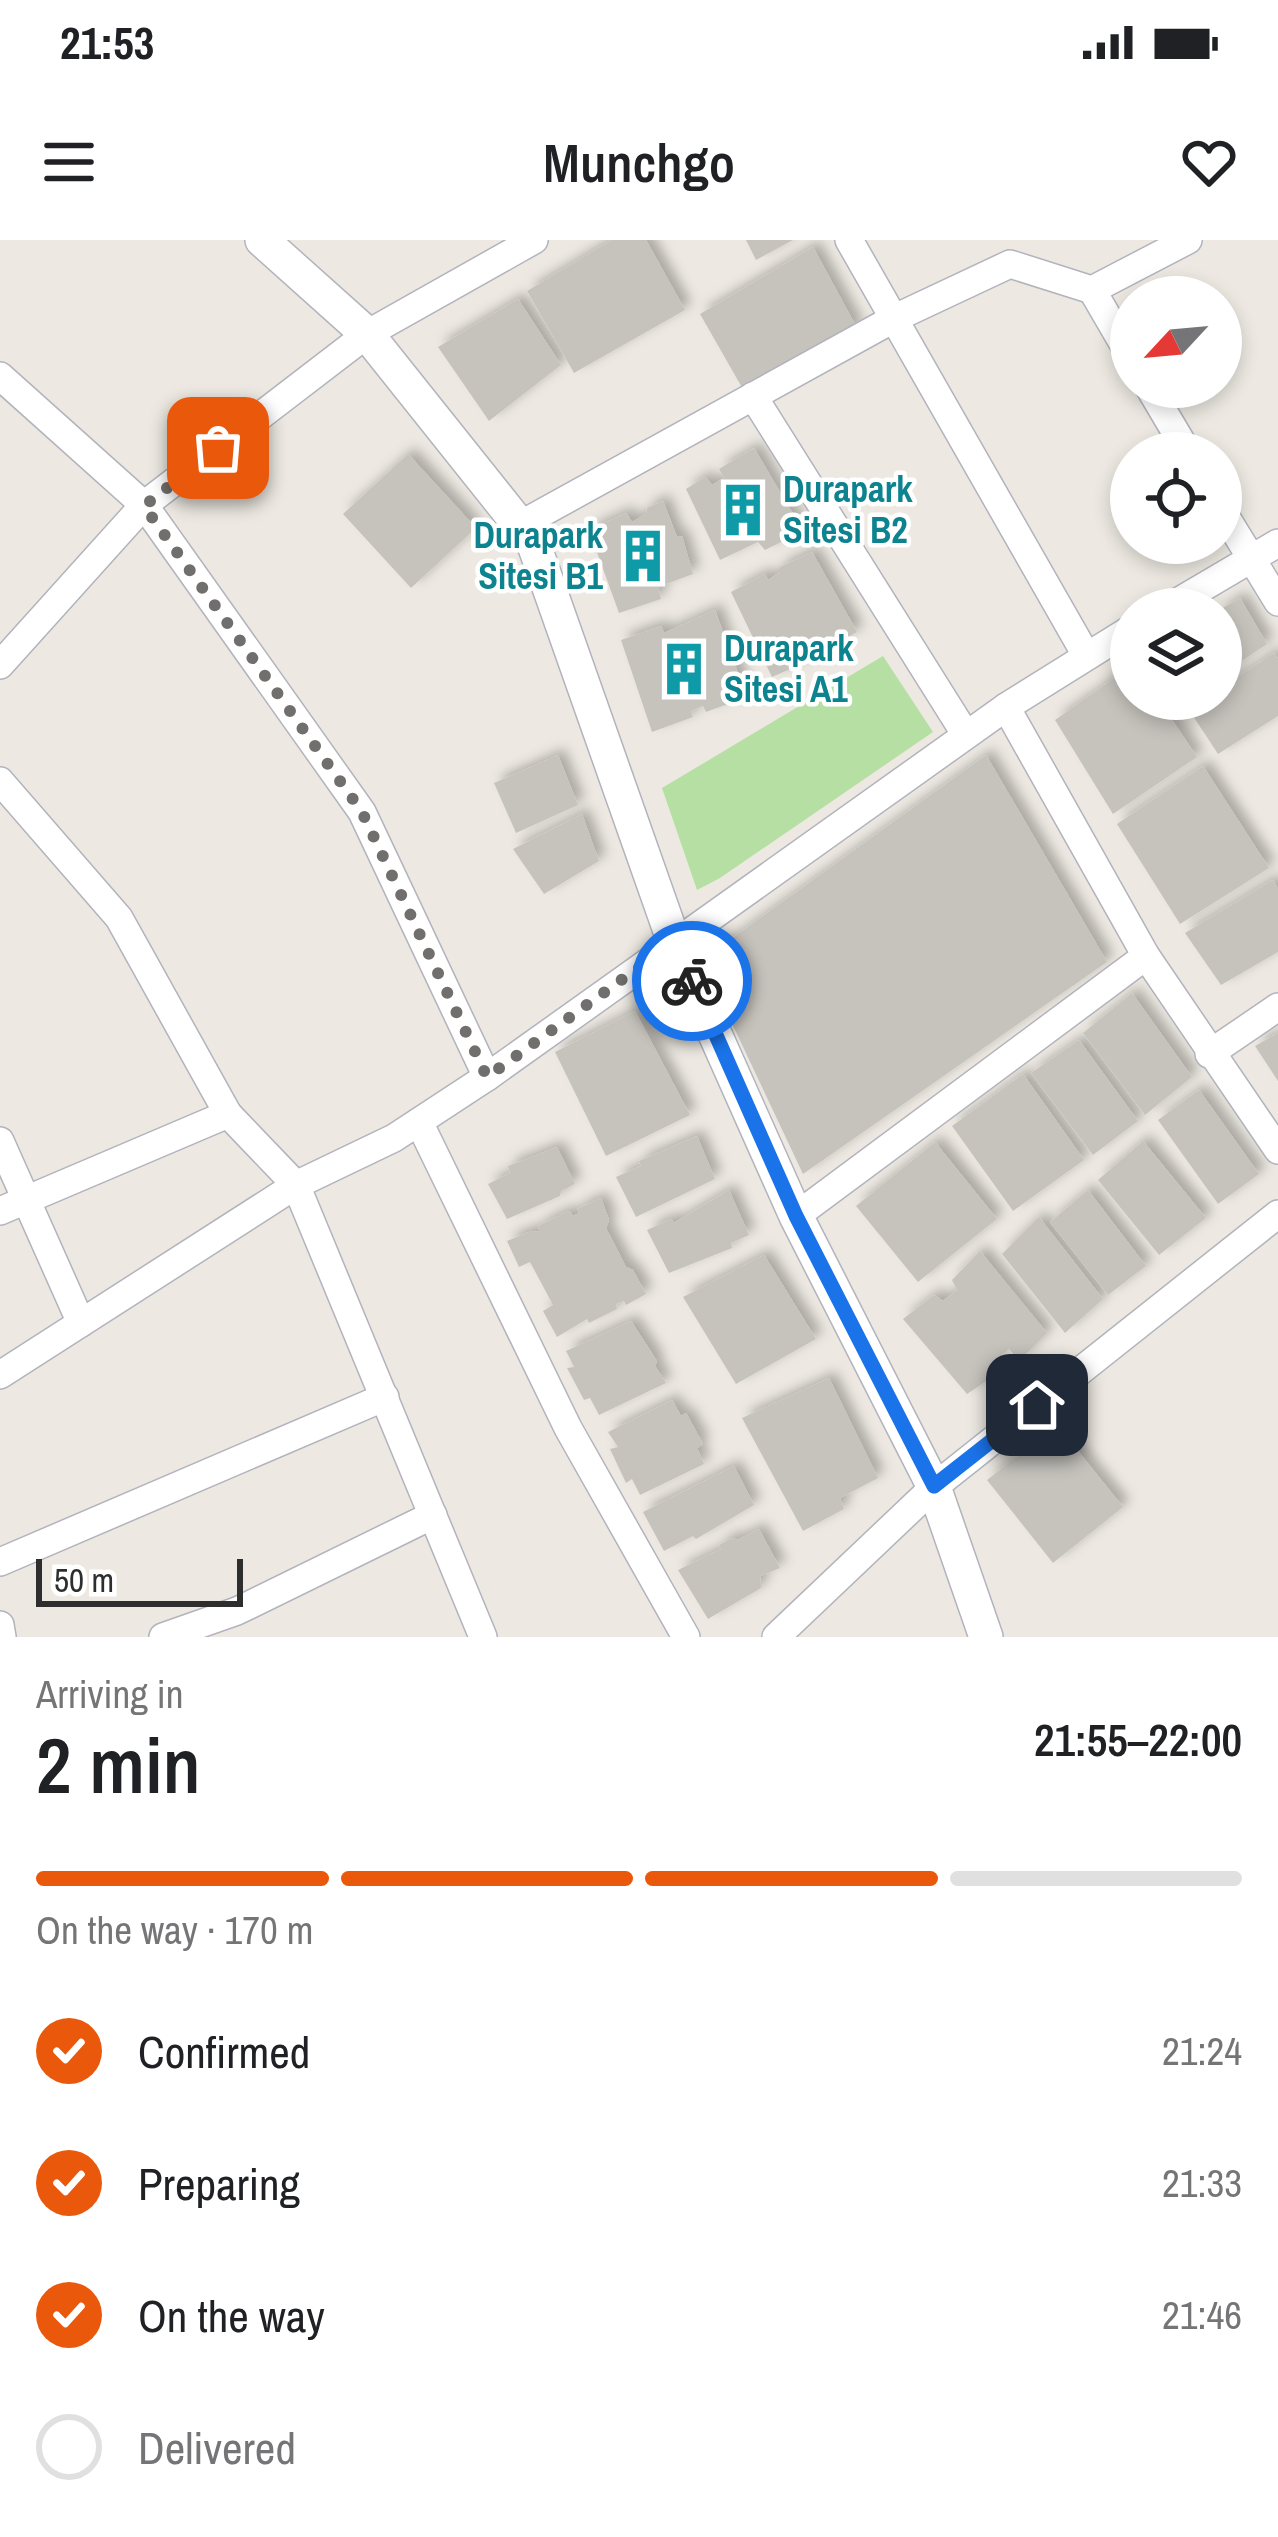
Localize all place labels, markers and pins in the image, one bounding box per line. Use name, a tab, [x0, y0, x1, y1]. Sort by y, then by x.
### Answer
pin	[167, 397, 269, 499]
place label: Durapark Sitesi B2	[783, 465, 913, 554]
building icon: Durapark Sitesi B2	[714, 481, 772, 539]
place label: Durapark Sitesi B1	[473, 511, 604, 600]
building icon: Durapark Sitesi B1	[614, 527, 672, 585]
place label: Durapark Sitesi A1	[724, 624, 854, 713]
building icon: Durapark Sitesi A1	[655, 640, 713, 698]
pin	[986, 1354, 1088, 1456]

